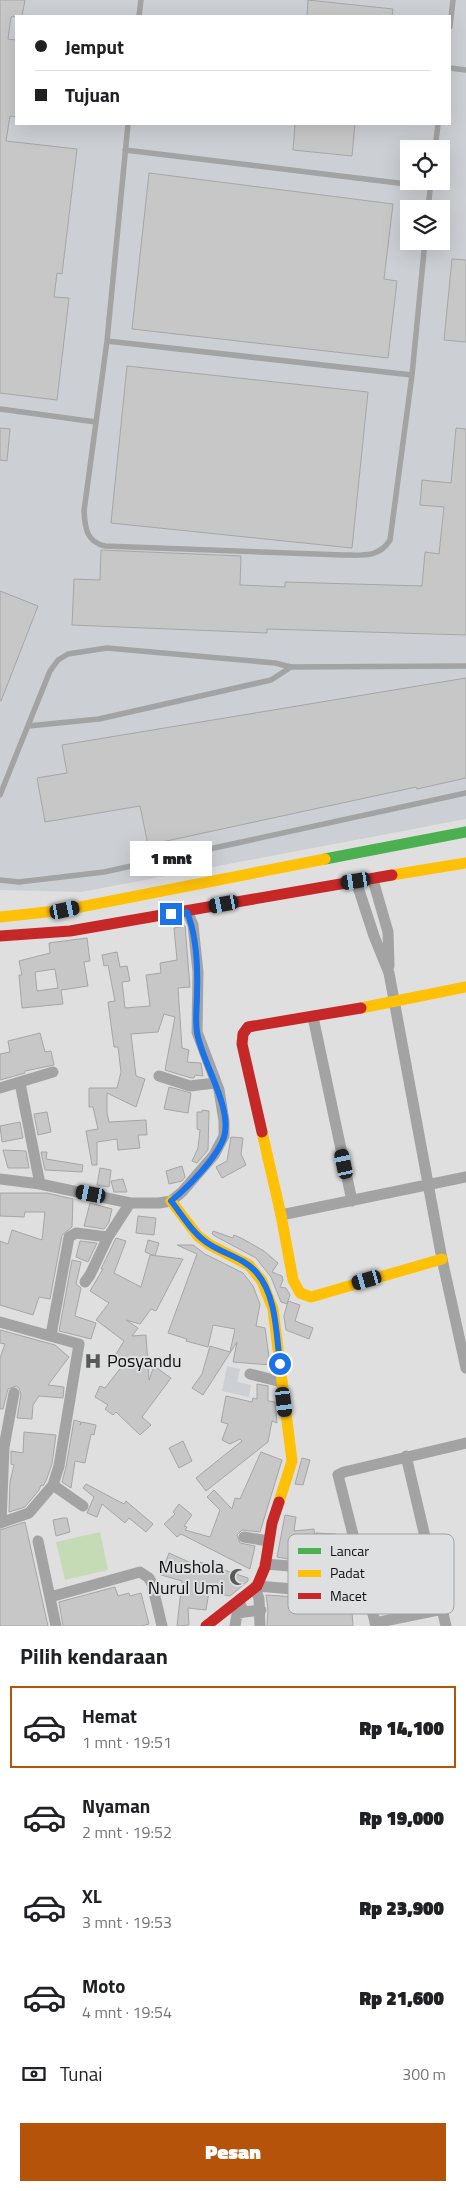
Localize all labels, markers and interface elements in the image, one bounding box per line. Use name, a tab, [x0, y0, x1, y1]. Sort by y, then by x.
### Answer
text: Jemput	[65, 32, 124, 61]
text: Tujuan	[65, 80, 120, 109]
map controls	[400, 140, 450, 250]
button: locate	[400, 140, 450, 190]
button: layers	[400, 200, 450, 250]
callout: 1 mnt	[130, 842, 212, 876]
text: 1 mnt	[150, 846, 192, 870]
car	[340, 871, 371, 891]
car	[207, 894, 240, 914]
car	[48, 900, 81, 920]
route end	[160, 903, 182, 925]
car	[333, 1148, 354, 1180]
car	[74, 1184, 107, 1204]
car	[350, 1269, 383, 1291]
place label: Posyandu	[107, 1347, 182, 1374]
hospital icon: Posyandu	[83, 1351, 103, 1371]
route start	[269, 1353, 291, 1375]
car	[274, 1386, 293, 1418]
legend	[288, 1534, 454, 1614]
text: Lancar	[330, 1540, 369, 1561]
place label: Mushola Nurul Umi	[148, 1553, 224, 1601]
text: Padat	[330, 1562, 365, 1583]
mosque icon: Mushola Nurul Umi	[228, 1567, 248, 1587]
text: Macet	[330, 1585, 367, 1606]
text: Pilih kendaraan	[20, 1639, 168, 1673]
text: Hemat	[82, 1701, 137, 1730]
icon: car	[22, 1705, 67, 1750]
text: Rp 14,100	[360, 1713, 444, 1742]
text: 1 mnt · 19:51	[82, 1730, 172, 1754]
text: Nyaman	[82, 1791, 150, 1820]
icon: car	[22, 1795, 67, 1840]
text: Rp 19,000	[360, 1803, 444, 1832]
text: 2 mnt · 19:52	[82, 1820, 172, 1844]
text: XL	[82, 1881, 102, 1910]
icon: car	[22, 1885, 67, 1930]
text: Rp 23,900	[360, 1893, 444, 1922]
text: 3 mnt · 19:53	[82, 1910, 172, 1934]
text: Moto	[82, 1971, 125, 2000]
icon: car	[22, 1975, 67, 2020]
text: Rp 21,600	[360, 1983, 444, 2012]
text: 4 mnt · 19:54	[82, 2000, 172, 2024]
text: Tunai	[60, 2059, 102, 2088]
icon: cash	[20, 2060, 48, 2088]
text: 300 m	[402, 2062, 446, 2086]
button: Pesan	[20, 2123, 446, 2181]

